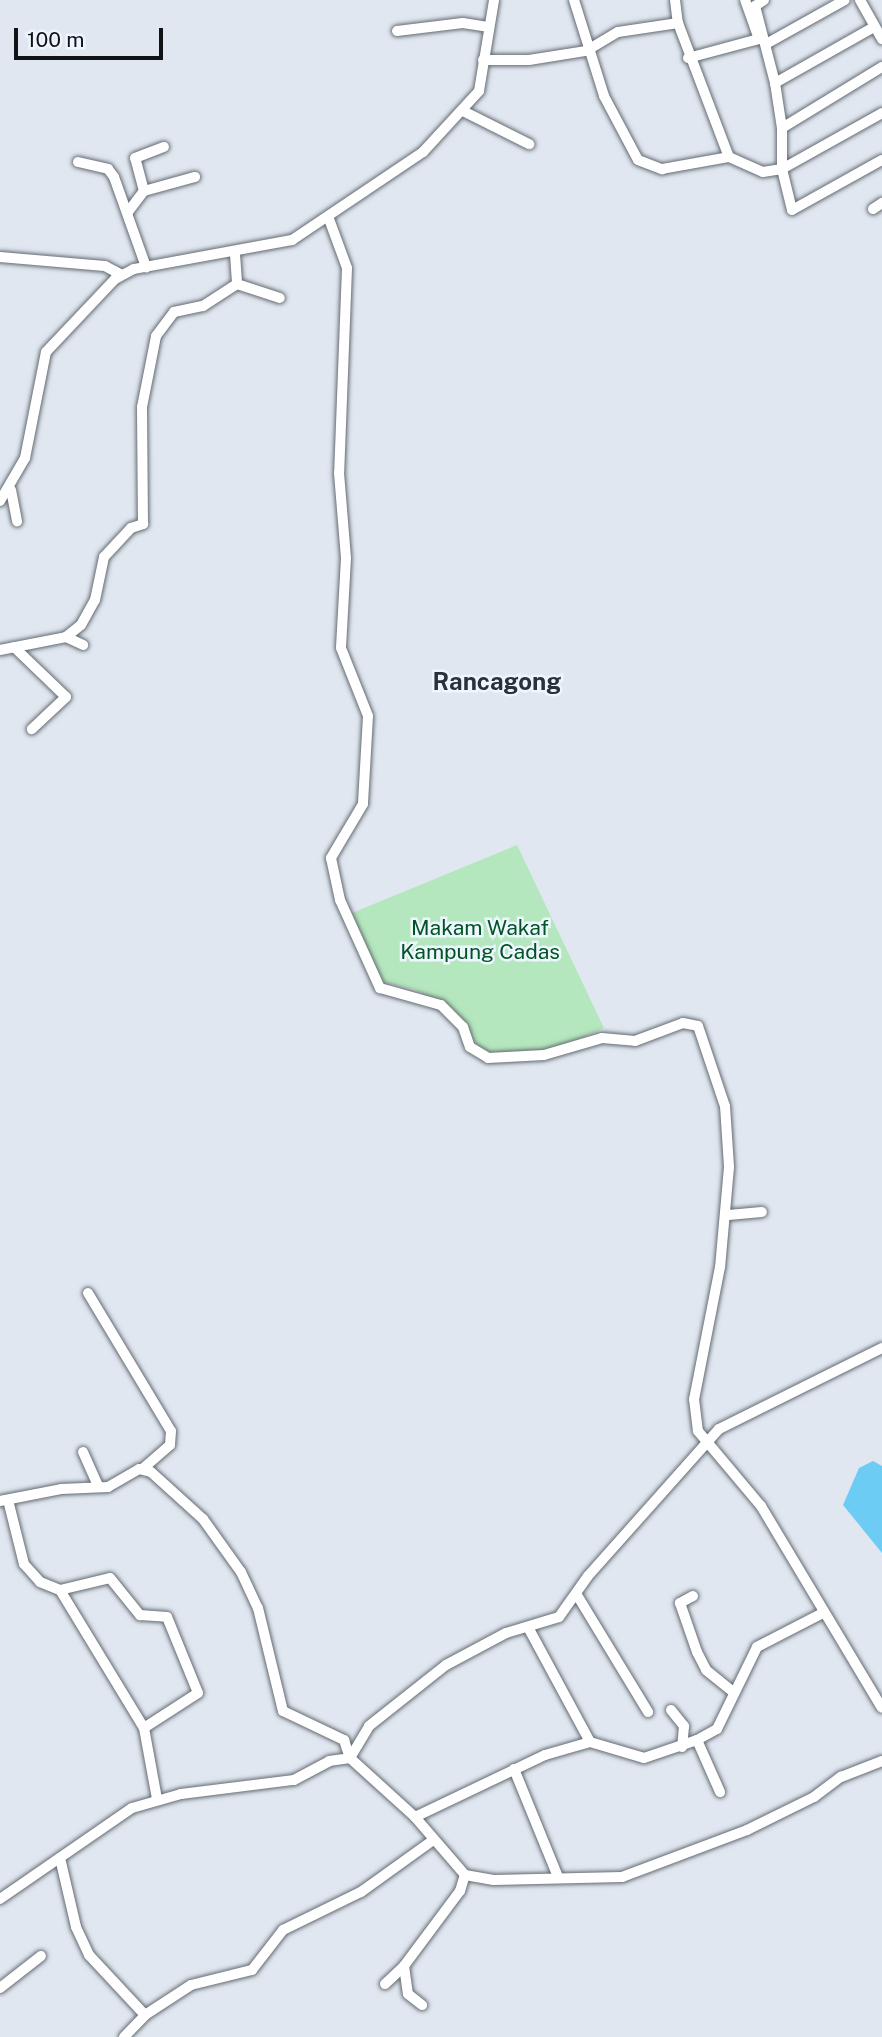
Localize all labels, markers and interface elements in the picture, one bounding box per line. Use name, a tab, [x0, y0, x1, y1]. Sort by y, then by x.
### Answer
scale bar	[18, 14, 166, 58]
text: 100 m	[27, 27, 84, 52]
district label: Rancagong	[433, 668, 561, 696]
park label: Makam Wakaf Kampung Cadas	[400, 915, 560, 965]

